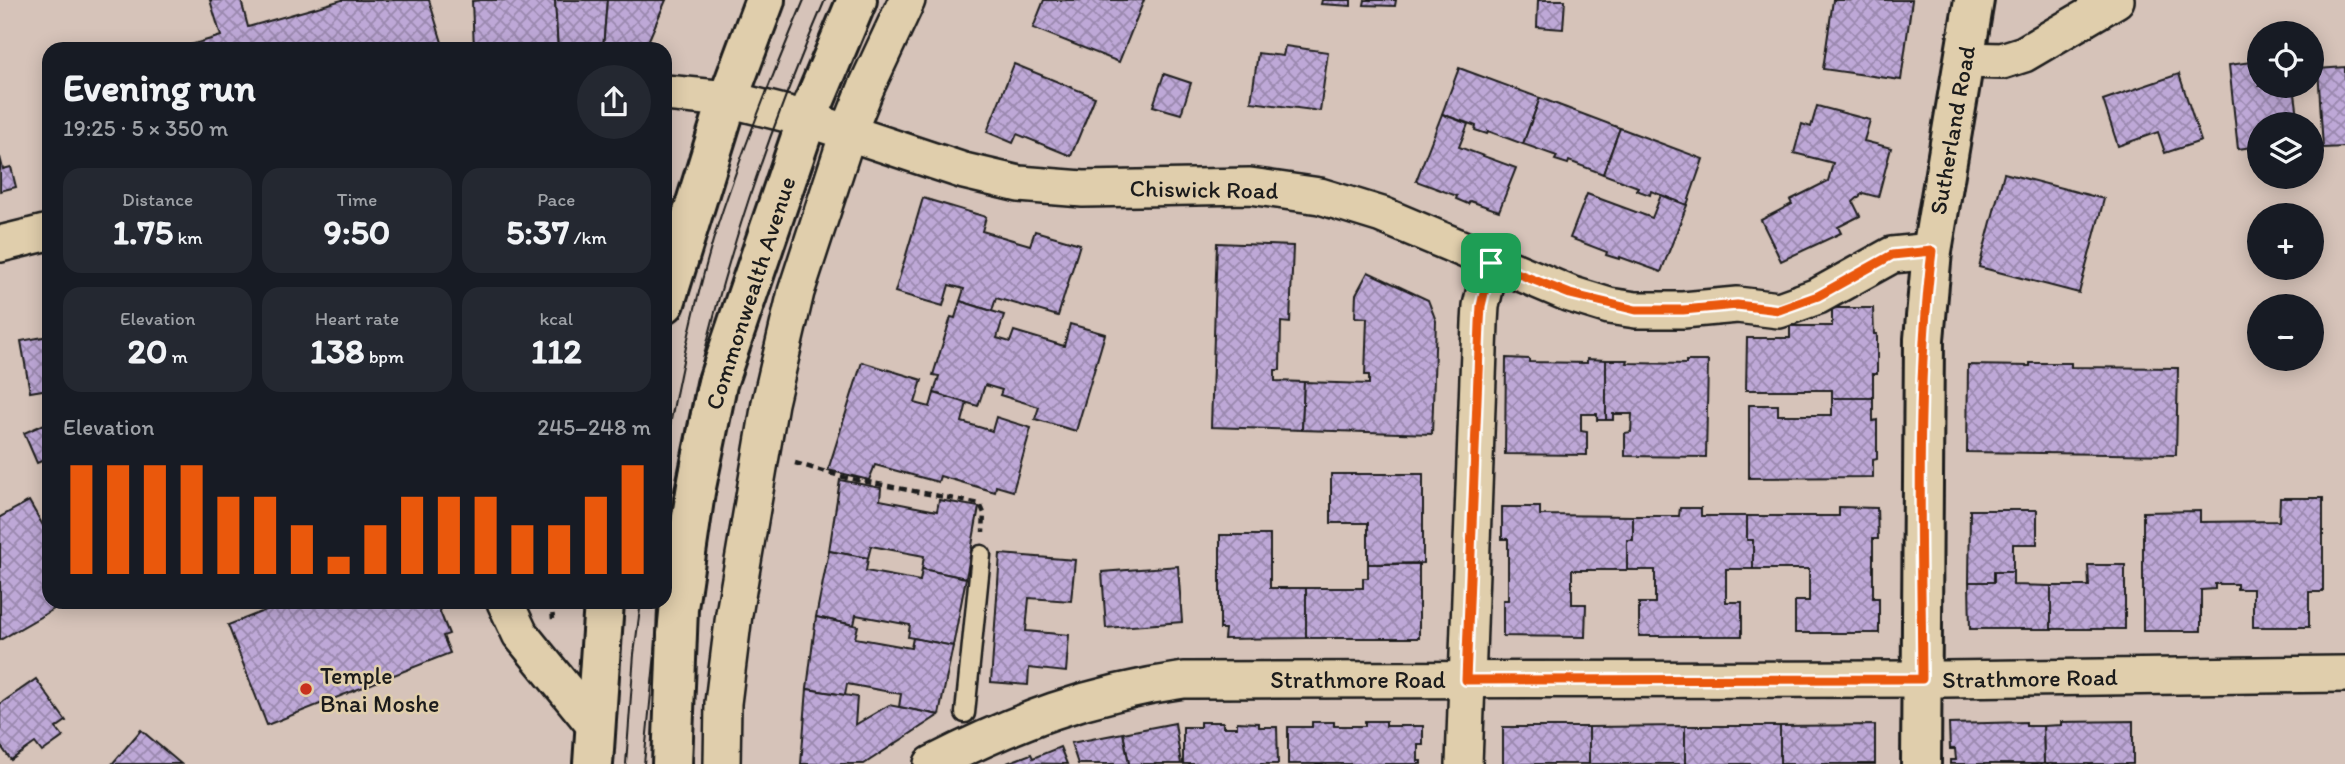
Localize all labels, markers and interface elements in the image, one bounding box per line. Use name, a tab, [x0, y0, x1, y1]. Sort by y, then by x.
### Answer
map controls	[2247, 21, 2324, 371]
button: locate	[2247, 21, 2324, 98]
street label: Sutherland Road	[1923, 43, 1981, 217]
text: Evening run	[63, 65, 256, 111]
button: share	[577, 65, 651, 139]
button: layers	[2247, 112, 2324, 189]
text: 19:25 · 5 × 350 m	[63, 114, 228, 142]
street label: Commonwealth Avenue	[699, 173, 801, 413]
street label: Chiswick Road	[1129, 173, 1279, 205]
text: Distance	[122, 188, 193, 211]
text: Time	[337, 188, 377, 211]
text: Pace	[537, 188, 575, 211]
button: +	[2247, 203, 2324, 280]
text: 1.75	[113, 211, 173, 253]
text: 9:50	[324, 211, 390, 253]
text: 5:37	[506, 211, 569, 253]
text: km	[173, 226, 203, 249]
text: /km	[569, 226, 607, 249]
pin	[1461, 233, 1521, 293]
icon: arrive	[1472, 244, 1510, 282]
button: −	[2247, 294, 2324, 371]
text: Elevation	[120, 307, 195, 330]
text: Heart rate	[315, 307, 399, 330]
text: kcal	[539, 307, 573, 330]
text: 20	[128, 330, 168, 372]
text: 138	[310, 330, 364, 372]
text: 112	[531, 330, 582, 372]
text: m	[168, 345, 188, 368]
text: bpm	[364, 345, 404, 368]
text: Elevation	[63, 413, 154, 441]
text: 245–248 m	[537, 413, 651, 441]
place label: Temple Bnai Moshe	[320, 661, 440, 718]
street label: Strathmore Road	[1942, 662, 2118, 694]
street label: Strathmore Road	[1270, 665, 1446, 694]
marker: Temple Bnai Moshe	[298, 681, 314, 697]

